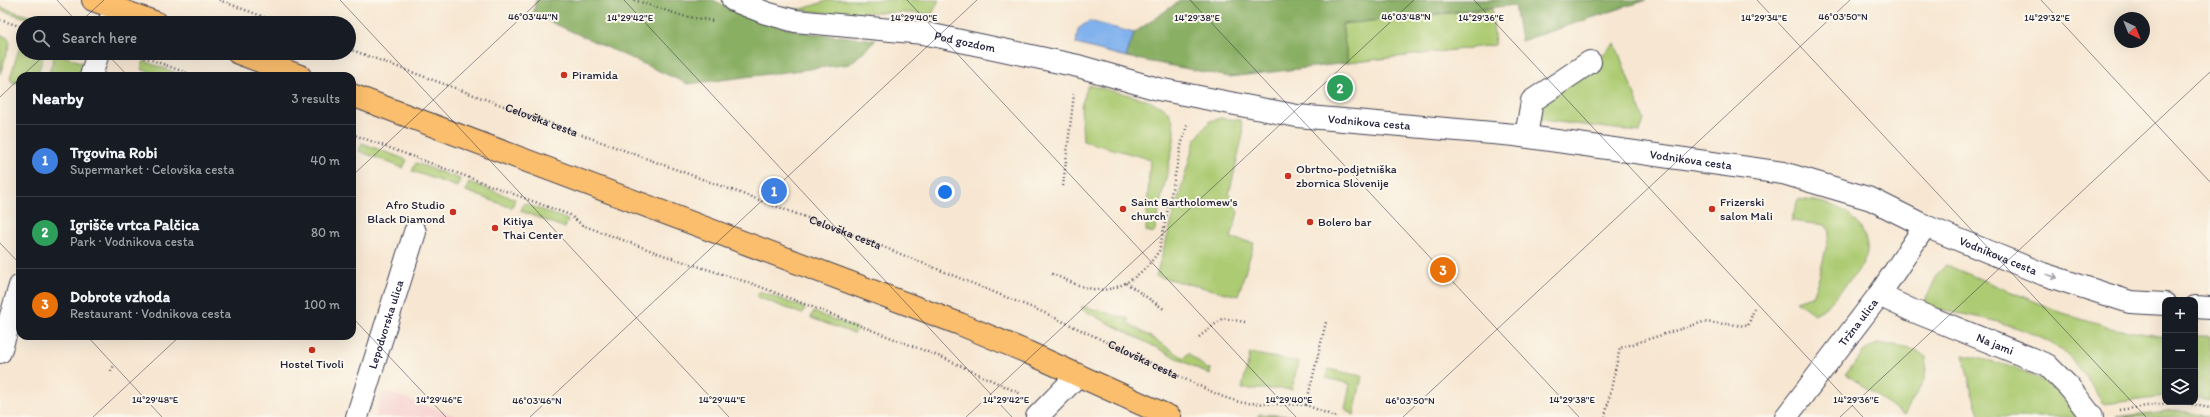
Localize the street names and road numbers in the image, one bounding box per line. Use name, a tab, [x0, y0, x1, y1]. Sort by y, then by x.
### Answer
street label: Pod gozdom	[933, 29, 997, 55]
street label: Celovška cesta	[503, 100, 580, 140]
street label: Vodnikova cesta	[1327, 112, 1412, 133]
street label: Vodnikova cesta	[1649, 147, 1734, 173]
street label: Celovška cesta	[807, 212, 884, 252]
street label: Vodnikova cesta	[1957, 234, 2040, 278]
street label: Lepodvorska ulica	[366, 278, 407, 371]
street label: Tržna ulica	[1835, 295, 1881, 349]
street label: Na jami	[1974, 330, 2016, 358]
street label: Celovška cesta	[1106, 337, 1181, 382]

